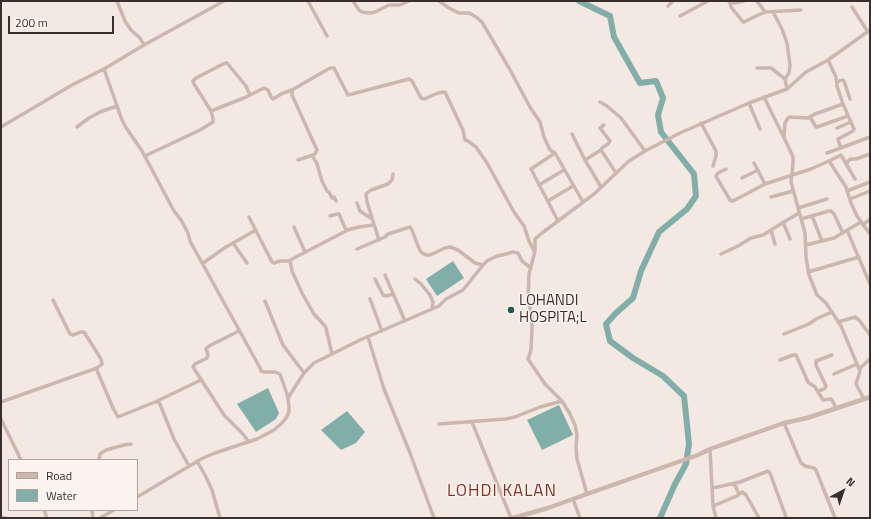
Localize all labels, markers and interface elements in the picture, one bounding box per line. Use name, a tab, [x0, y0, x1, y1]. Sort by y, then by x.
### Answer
scale bar	[10, 8, 116, 34]
text: 200 m	[15, 13, 48, 32]
place label: LOHANDI HOSPITA;L	[519, 292, 587, 327]
marker: LOHANDI HOSPITA;L	[506, 305, 516, 315]
legend	[8, 459, 138, 511]
text: Road	[46, 466, 72, 485]
north arrow	[823, 471, 863, 511]
text: N	[843, 473, 859, 490]
district label: LOHDI KALAN	[447, 482, 557, 502]
text: Water	[46, 486, 77, 505]

